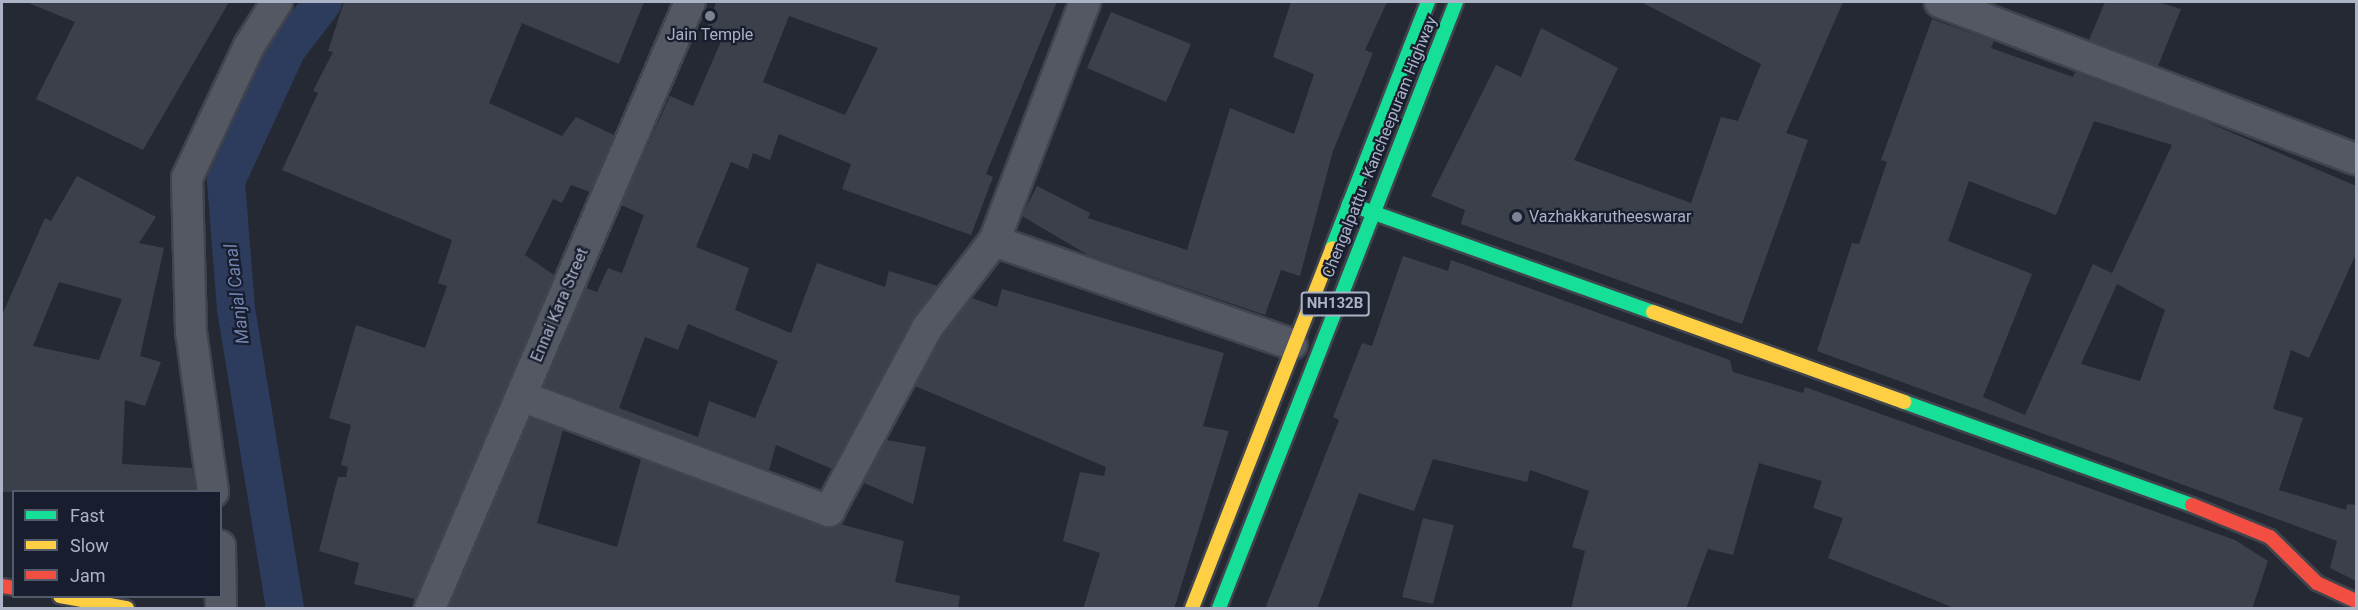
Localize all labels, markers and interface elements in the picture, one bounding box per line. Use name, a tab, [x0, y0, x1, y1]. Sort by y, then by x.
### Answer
marker: Jain Temple	[703, 9, 717, 23]
street label: Chengalpattu - Kancheepuram Highway	[1319, 14, 1441, 280]
place label: Jain Temple	[667, 25, 753, 45]
place label: Vazhakkarutheeswarar	[1529, 207, 1691, 227]
marker: Vazhakkarutheeswarar	[1510, 210, 1524, 224]
water label: Manjal Canal	[220, 243, 254, 345]
street label: Ennai Kara Street	[527, 245, 593, 365]
road number: NH132B	[1300, 292, 1370, 316]
legend	[12, 490, 222, 598]
text: Fast	[70, 505, 105, 526]
text: Slow	[70, 535, 109, 556]
text: Jam	[70, 565, 106, 586]

